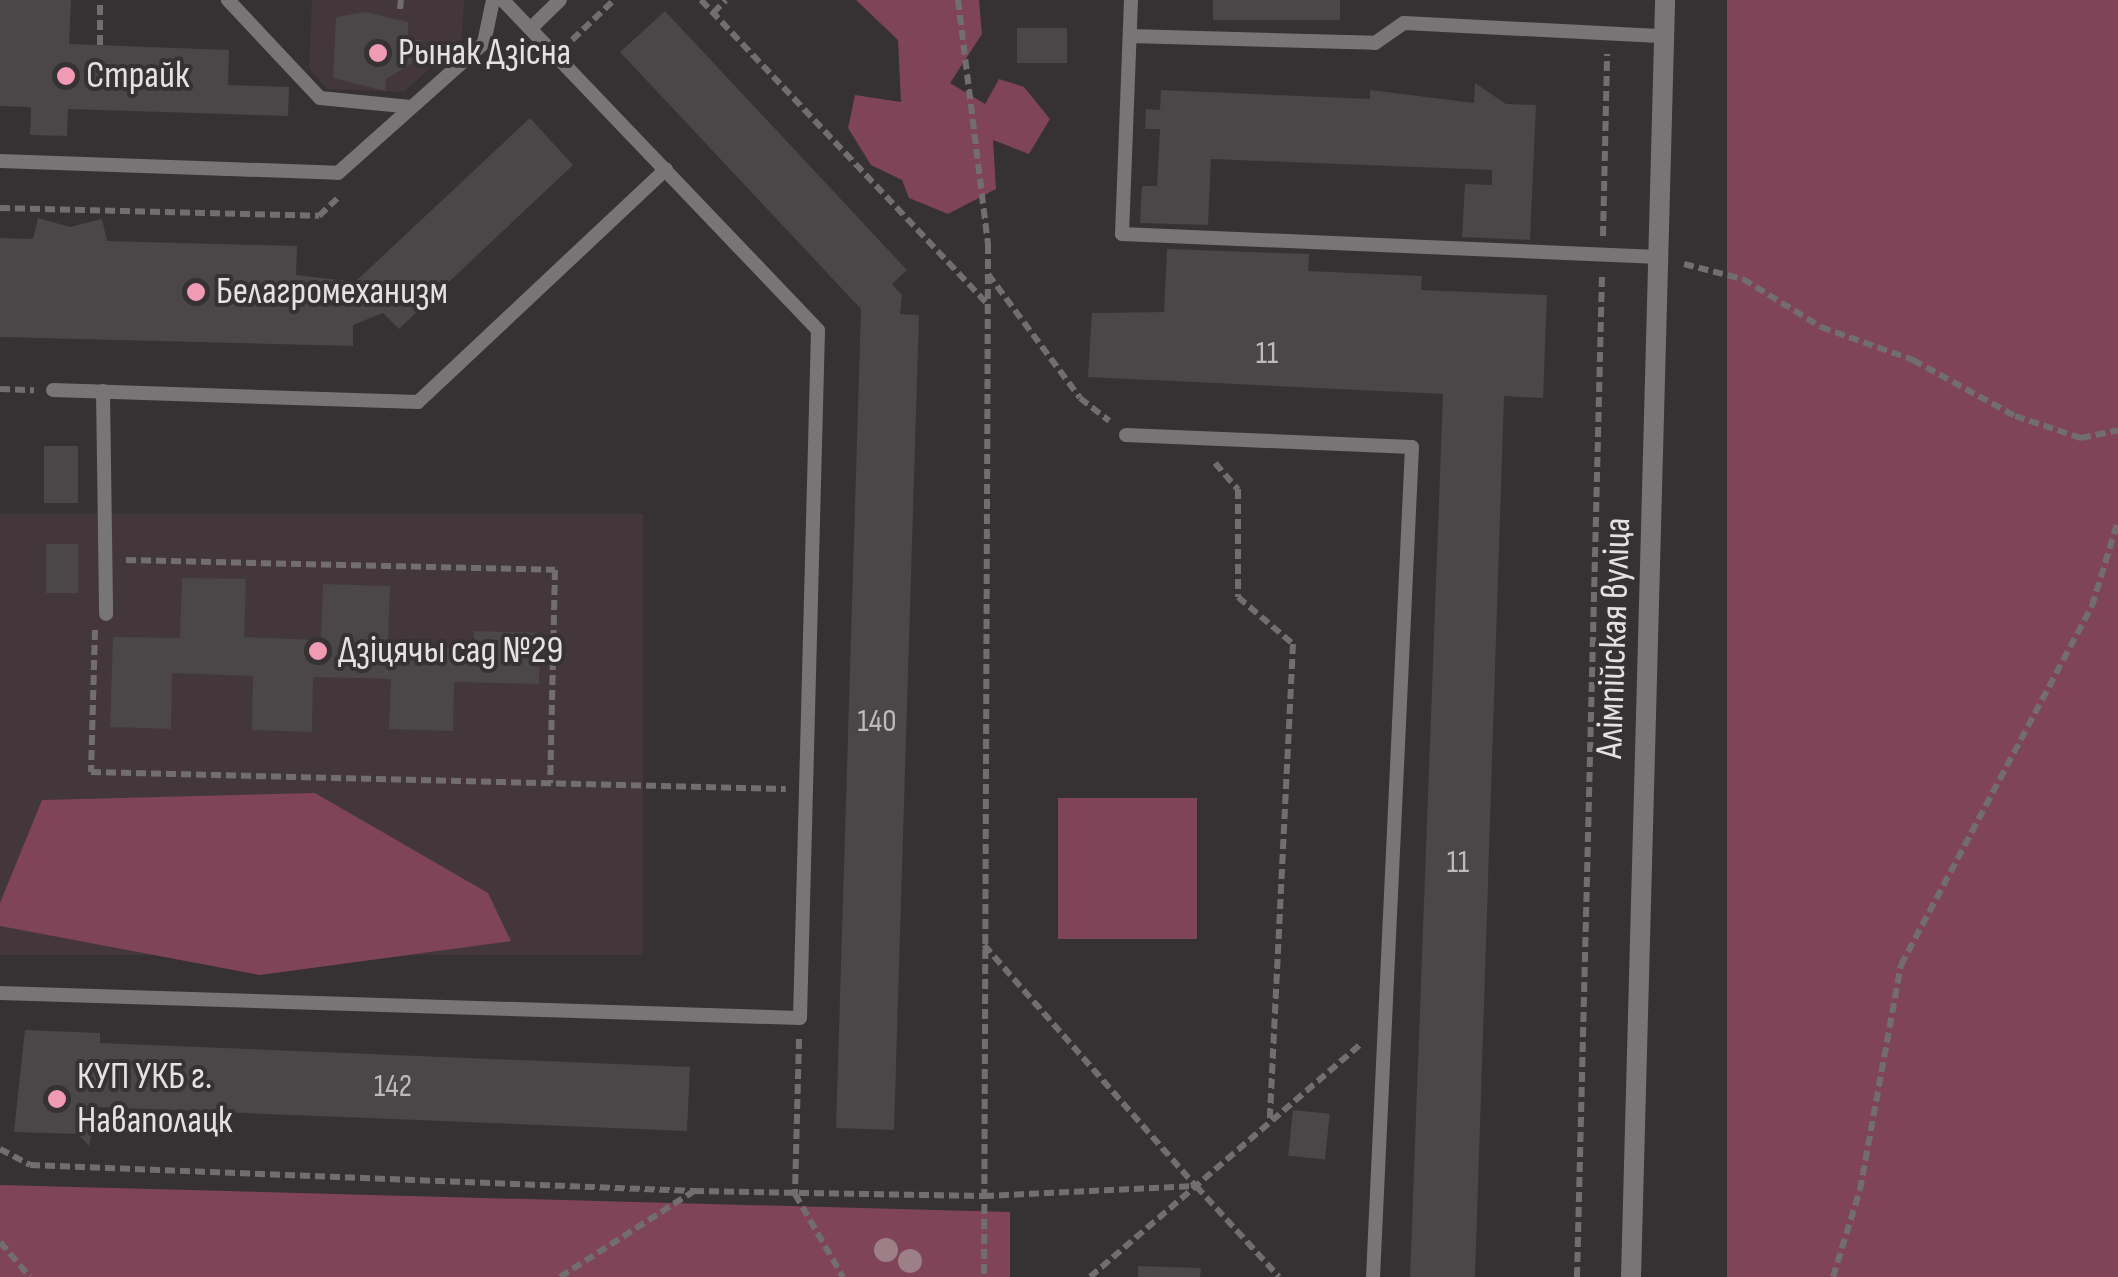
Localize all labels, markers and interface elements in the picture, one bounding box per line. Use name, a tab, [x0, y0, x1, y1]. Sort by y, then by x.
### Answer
place label: Рынак Дзісна	[398, 30, 571, 76]
marker: Рынак Дзісна	[367, 42, 389, 64]
place label: Страйк	[86, 53, 189, 99]
marker: Страйк	[55, 65, 77, 87]
place label: Белагромеханизм	[216, 269, 448, 315]
marker: Белагромеханизм	[185, 281, 207, 303]
house number: 11	[1256, 335, 1278, 373]
street label: Алімпійская вуліца	[1587, 517, 1641, 759]
place label: Дзіцячы сад №29	[338, 628, 563, 674]
marker: Дзіцячы сад №29	[307, 640, 329, 662]
house number: 140	[858, 703, 896, 741]
house number: 11	[1447, 844, 1469, 882]
place label: КУП УКБ г. Наваполацк	[77, 1054, 232, 1144]
house number: 142	[374, 1068, 412, 1106]
marker: КУП УКБ г. Наваполацк	[46, 1088, 68, 1110]

